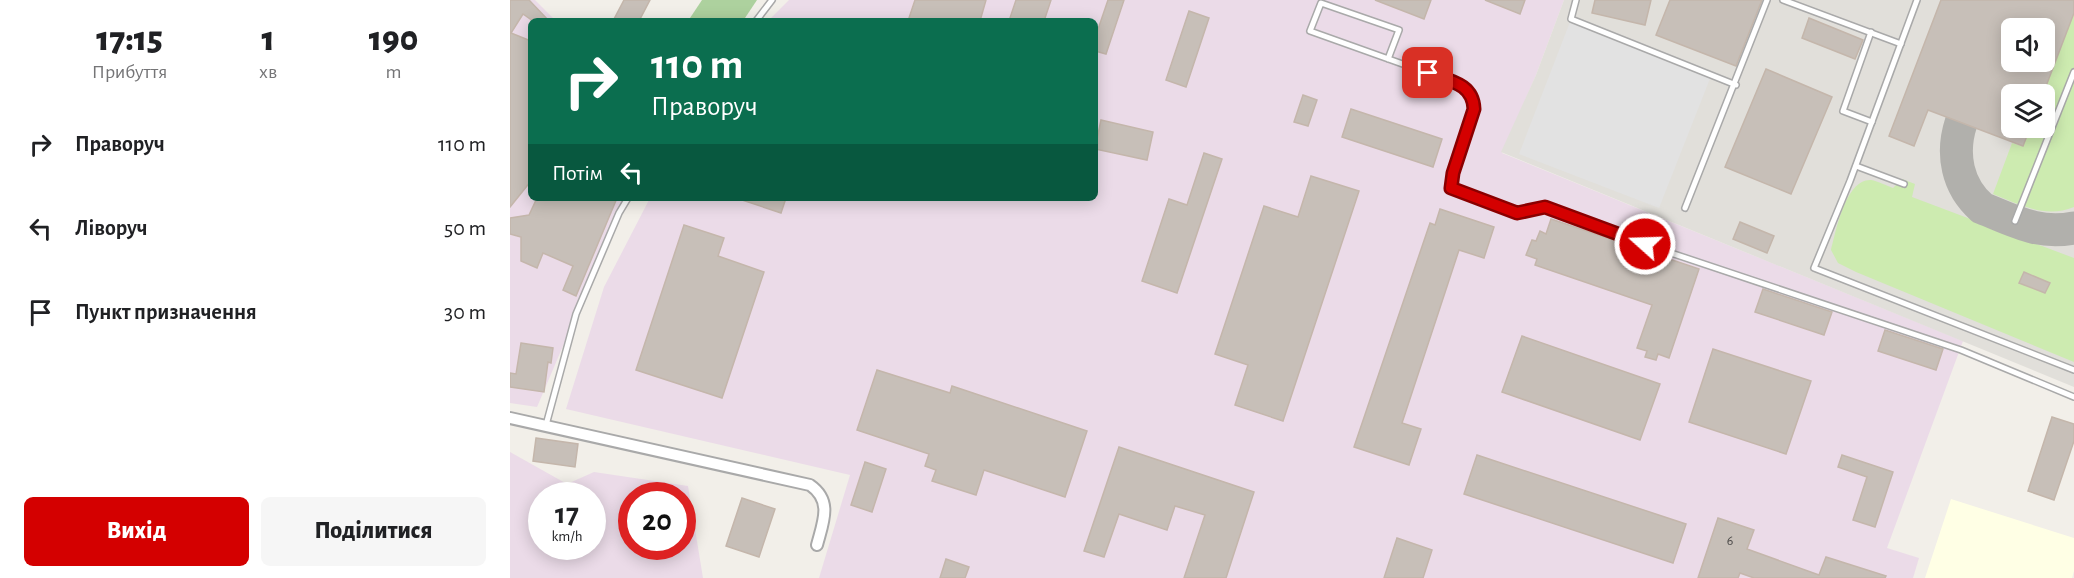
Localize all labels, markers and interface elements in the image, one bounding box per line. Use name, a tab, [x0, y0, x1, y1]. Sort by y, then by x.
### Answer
map controls	[2001, 18, 2055, 138]
button: sound	[2001, 18, 2055, 72]
text: 17:15	[96, 21, 163, 57]
text: 1	[261, 21, 275, 57]
text: 190	[369, 21, 418, 57]
icon: right	[552, 42, 630, 120]
text: 110 m	[651, 44, 743, 86]
pin	[1402, 47, 1453, 98]
icon: arrive	[1411, 56, 1444, 89]
text: Прибуття	[92, 62, 167, 82]
text: хв	[259, 62, 277, 82]
text: m	[386, 62, 402, 82]
button: layers	[2001, 84, 2055, 138]
text: Праворуч	[651, 93, 758, 120]
icon: right	[24, 128, 57, 161]
text: Праворуч	[75, 133, 165, 155]
text: 110 m	[438, 133, 486, 155]
icon: left	[615, 156, 648, 189]
text: Потім	[552, 162, 603, 184]
icon: left	[24, 212, 57, 245]
position arrow	[1613, 212, 1677, 276]
text: Ліворуч	[75, 217, 148, 239]
text: 50 m	[444, 217, 486, 239]
icon: arrive	[24, 296, 57, 329]
text: Пункт призначення	[75, 301, 257, 323]
text: 30 m	[444, 301, 486, 323]
speed limit sign: 20	[618, 482, 696, 560]
button: Вихід	[24, 497, 249, 566]
button: Поділитися	[261, 497, 486, 566]
text: 17	[555, 499, 579, 529]
text: km/h	[552, 529, 582, 544]
house number: 6	[1727, 534, 1733, 548]

